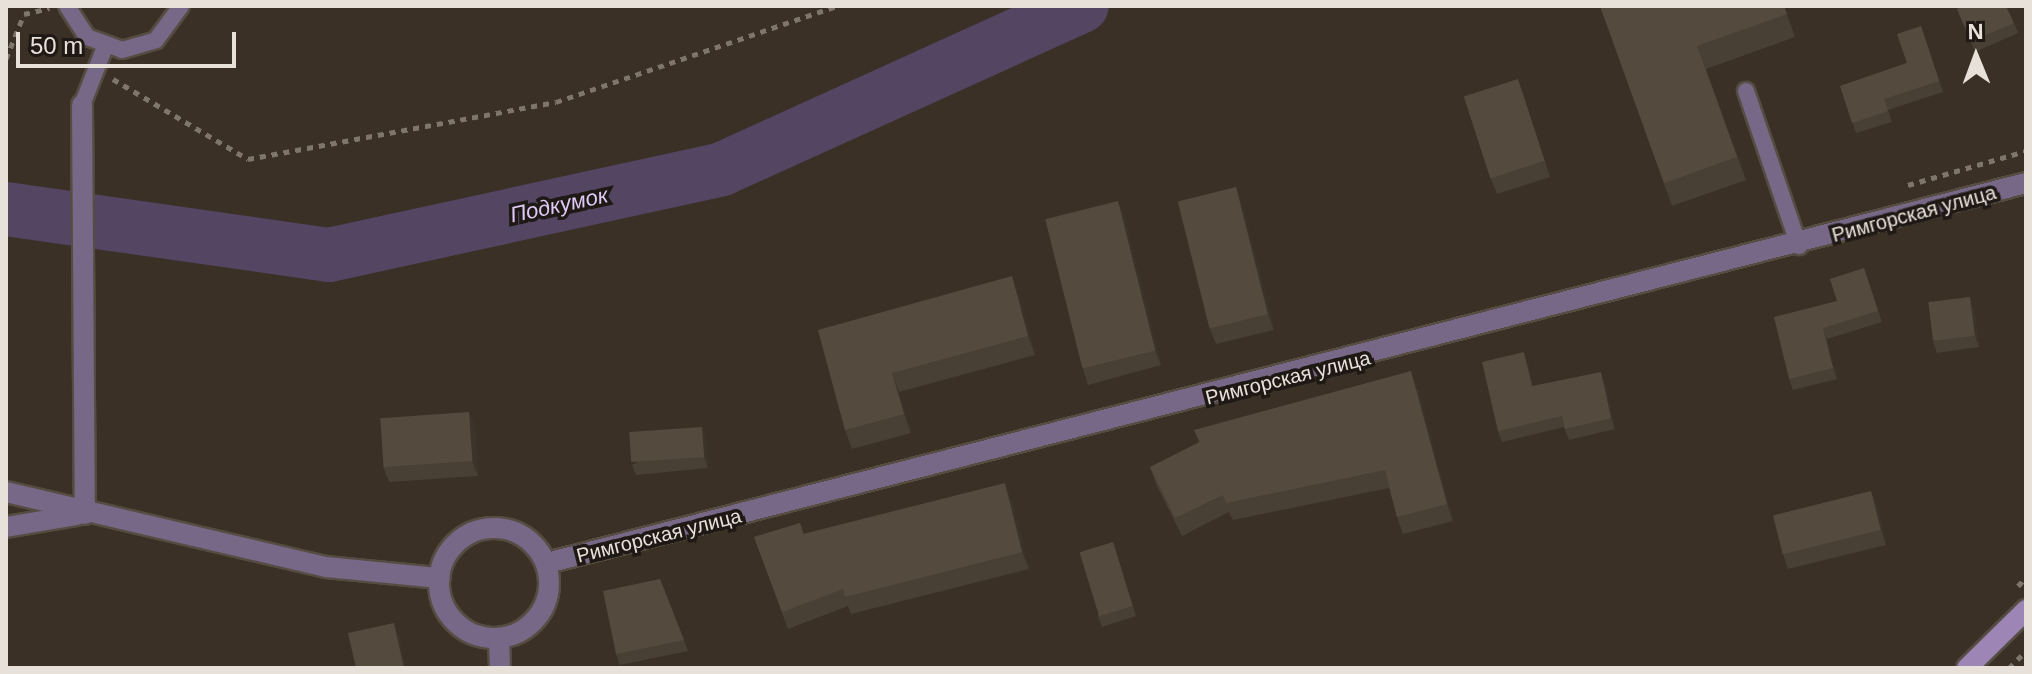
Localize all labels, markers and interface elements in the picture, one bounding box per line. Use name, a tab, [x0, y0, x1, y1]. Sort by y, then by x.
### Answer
scale bar	[20, 16, 240, 66]
north arrow	[1936, 16, 2016, 96]
text: N	[1967, 19, 1984, 44]
text: 50 m	[30, 32, 83, 59]
street label: Римгорская улица	[1829, 181, 1999, 247]
water label: Подкумок	[508, 182, 610, 228]
street label: Римгорская улица	[1203, 346, 1373, 410]
street label: Римгорская улица	[574, 504, 744, 568]

